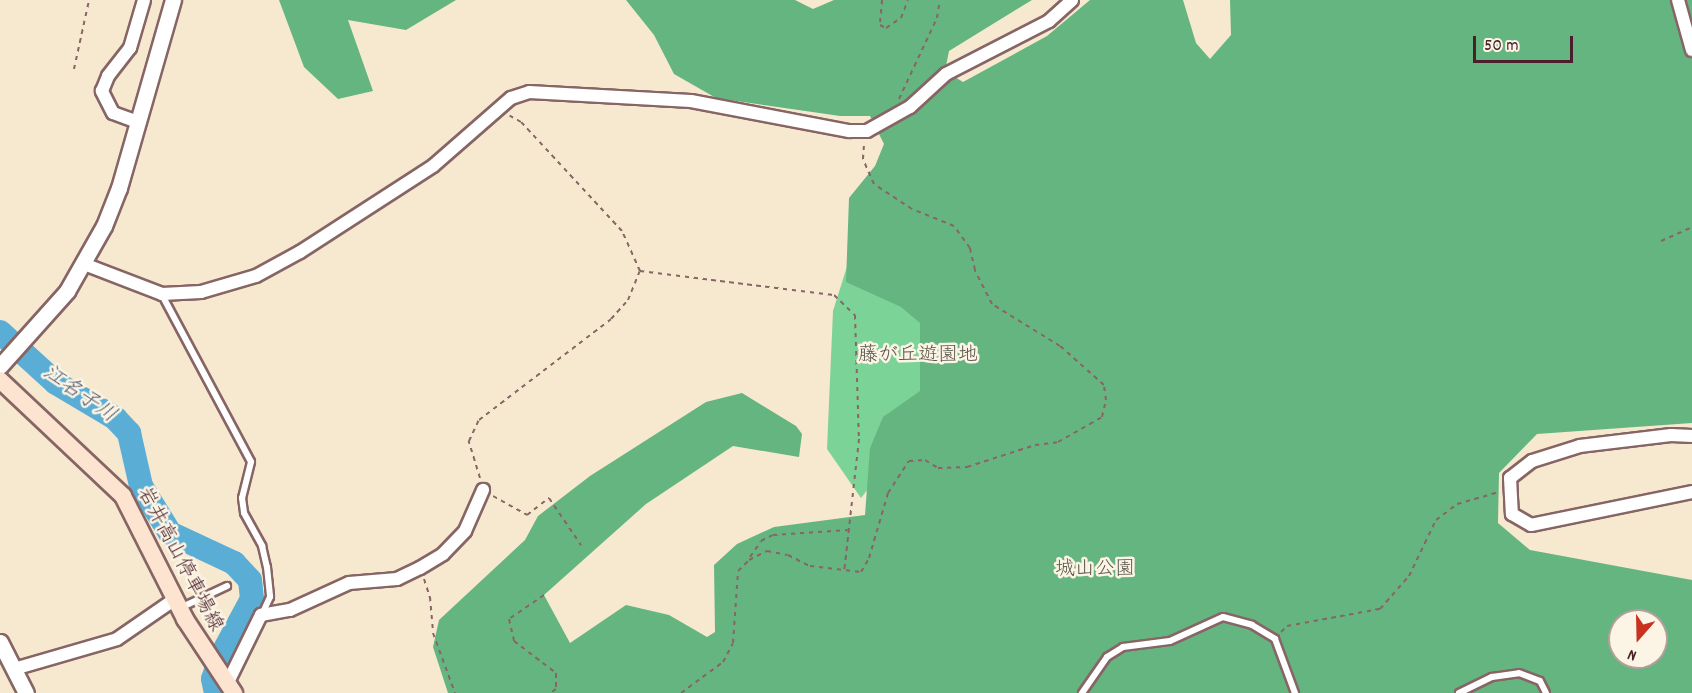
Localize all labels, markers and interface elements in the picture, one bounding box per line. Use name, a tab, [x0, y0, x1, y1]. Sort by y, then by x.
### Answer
scale bar	[1476, 24, 1576, 62]
text: 50 m	[1484, 34, 1519, 59]
park label: 藤が丘遊園地	[858, 344, 978, 368]
water label: 江名子川	[37, 361, 121, 429]
street label: 岩井高山停車場線	[131, 484, 227, 636]
park label: 城山公園	[1055, 558, 1135, 582]
north arrow	[1608, 609, 1668, 669]
text: N	[1625, 642, 1640, 667]

